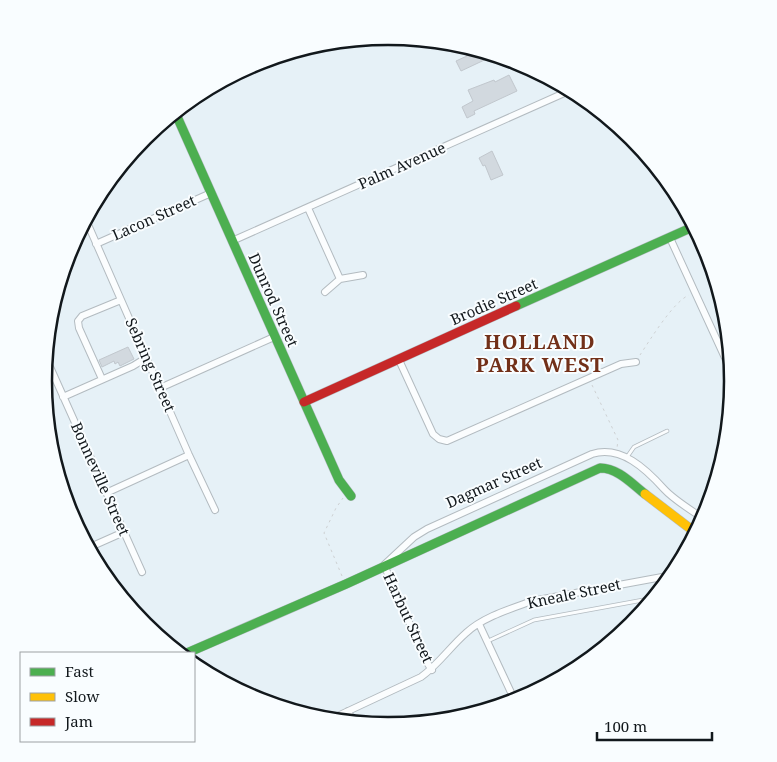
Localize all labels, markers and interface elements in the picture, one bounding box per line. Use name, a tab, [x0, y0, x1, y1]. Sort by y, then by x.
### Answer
street label: Palm Avenue	[355, 137, 449, 193]
street label: Lacon Street	[109, 190, 198, 244]
street label: Dunrod Street	[244, 249, 304, 350]
street label: Brodie Street	[447, 273, 540, 329]
street label: Sebring Street	[121, 315, 181, 415]
district label: HOLLAND PARK WEST	[476, 328, 604, 378]
street label: Bonneville Street	[67, 419, 135, 539]
street label: Dagmar Street	[443, 452, 545, 512]
street label: Harbut Street	[379, 569, 438, 666]
street label: Kneale Street	[525, 573, 622, 613]
legend	[20, 652, 195, 742]
text: Fast	[65, 661, 94, 681]
text: Slow	[65, 686, 99, 706]
scale bar	[597, 710, 712, 742]
text: Jam	[64, 711, 93, 731]
text: 100 m	[604, 716, 647, 736]

